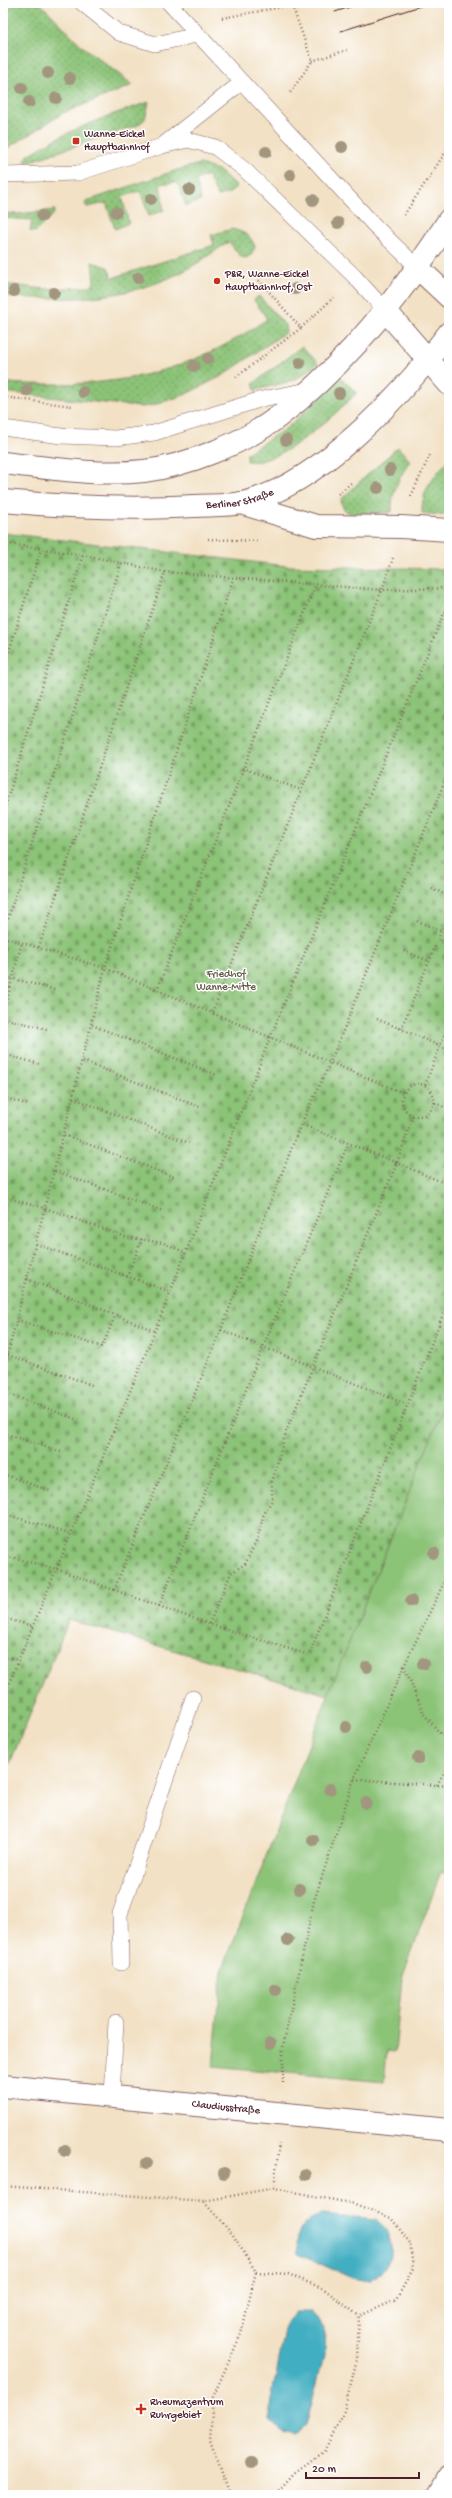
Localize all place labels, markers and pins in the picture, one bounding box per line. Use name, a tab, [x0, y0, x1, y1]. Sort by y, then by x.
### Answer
place label: Wanne-Eickel Hauptbahnhof	[84, 129, 151, 154]
marker: Wanne-Eickel Hauptbahnhof	[71, 136, 81, 146]
place label: P&R, Wanne-Eickel Hauptbahnhof, Ost	[224, 269, 313, 294]
marker: P&R, Wanne-Eickel Hauptbahnhof, Ost	[212, 276, 222, 286]
place label: Rheumazentrum Ruhrgebiet	[150, 2397, 224, 2422]
marker: Rheumazentrum Ruhrgebiet	[135, 2403, 147, 2415]

